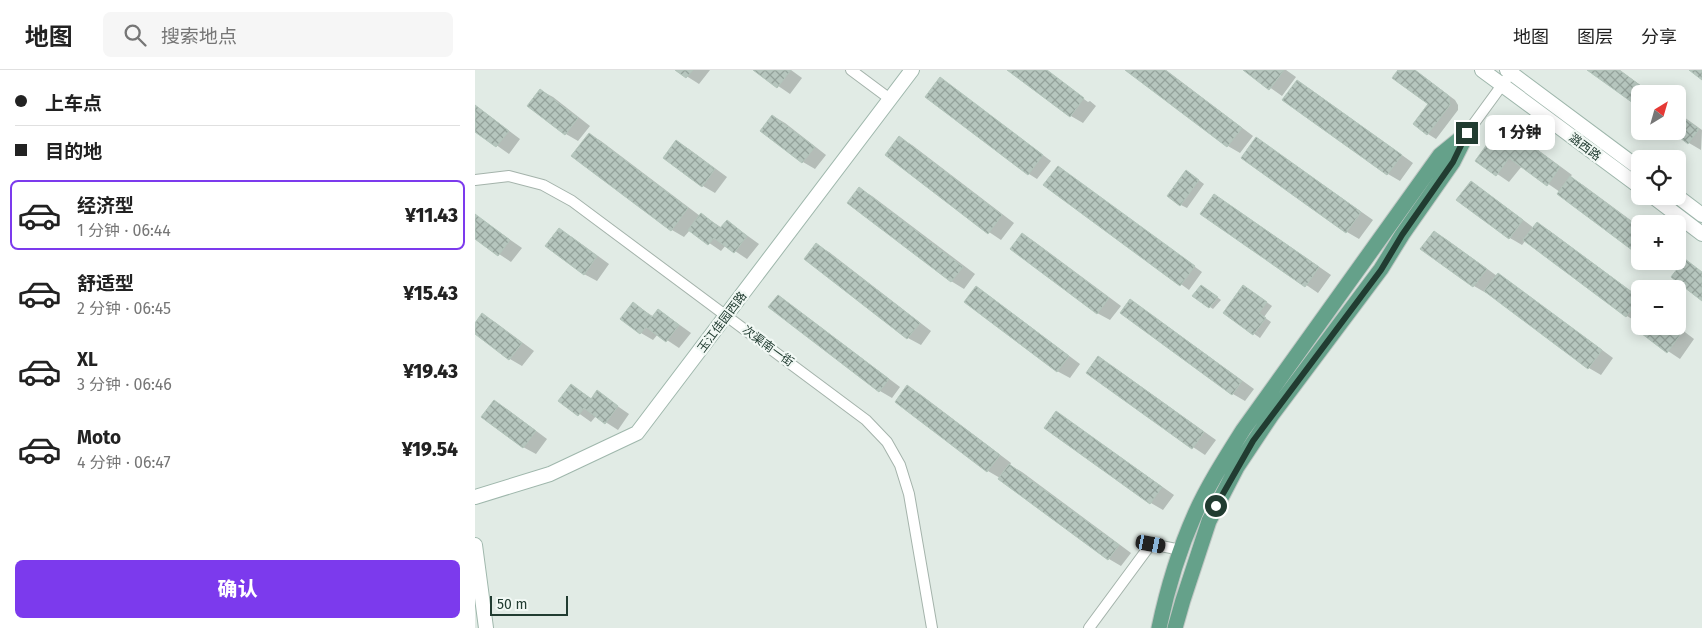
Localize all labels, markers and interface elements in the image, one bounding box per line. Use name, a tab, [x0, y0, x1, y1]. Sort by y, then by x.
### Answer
search box	[103, 12, 453, 57]
icon: search	[121, 21, 149, 49]
text: 地图	[25, 23, 73, 51]
text: 搜索地点	[161, 25, 237, 48]
text: 地图	[1513, 26, 1549, 48]
text: 图层	[1577, 26, 1613, 48]
text: 分享	[1641, 26, 1677, 48]
north arrow	[1631, 85, 1686, 140]
map controls	[1631, 85, 1686, 335]
text: 上车点	[45, 92, 102, 115]
callout: 1 分钟	[1485, 116, 1555, 150]
route end	[1456, 122, 1478, 144]
text: 1 分钟	[1498, 123, 1542, 142]
street label: 潞西路	[1566, 131, 1604, 163]
text: 目的地	[45, 140, 102, 163]
button: locate	[1631, 150, 1686, 205]
icon: car	[17, 193, 62, 238]
text: 经济型	[77, 194, 134, 217]
text: ¥11.43	[405, 204, 458, 227]
button: +	[1631, 215, 1686, 270]
text: 1 分钟 · 06:44	[77, 221, 171, 240]
icon: car	[17, 271, 62, 316]
text: 舒适型	[77, 272, 134, 295]
button: −	[1631, 280, 1686, 335]
text: ¥15.43	[403, 282, 458, 305]
street label: 玉江佳园西路	[695, 289, 749, 355]
text: 2 分钟 · 06:45	[77, 299, 171, 318]
street label: 次渠南一街	[740, 323, 796, 369]
text: XL	[77, 348, 98, 371]
icon: car	[17, 349, 62, 394]
text: ¥19.43	[403, 360, 458, 383]
text: 3 分钟 · 06:46	[77, 375, 172, 394]
text: Moto	[77, 426, 121, 449]
icon: car	[17, 427, 62, 472]
text: ¥19.54	[402, 438, 458, 461]
text: 4 分钟 · 06:47	[77, 453, 171, 472]
route start	[1205, 495, 1227, 517]
car	[1134, 534, 1167, 554]
button: 确认	[15, 560, 460, 618]
scale bar	[490, 593, 567, 616]
text: 50 m	[497, 596, 528, 613]

